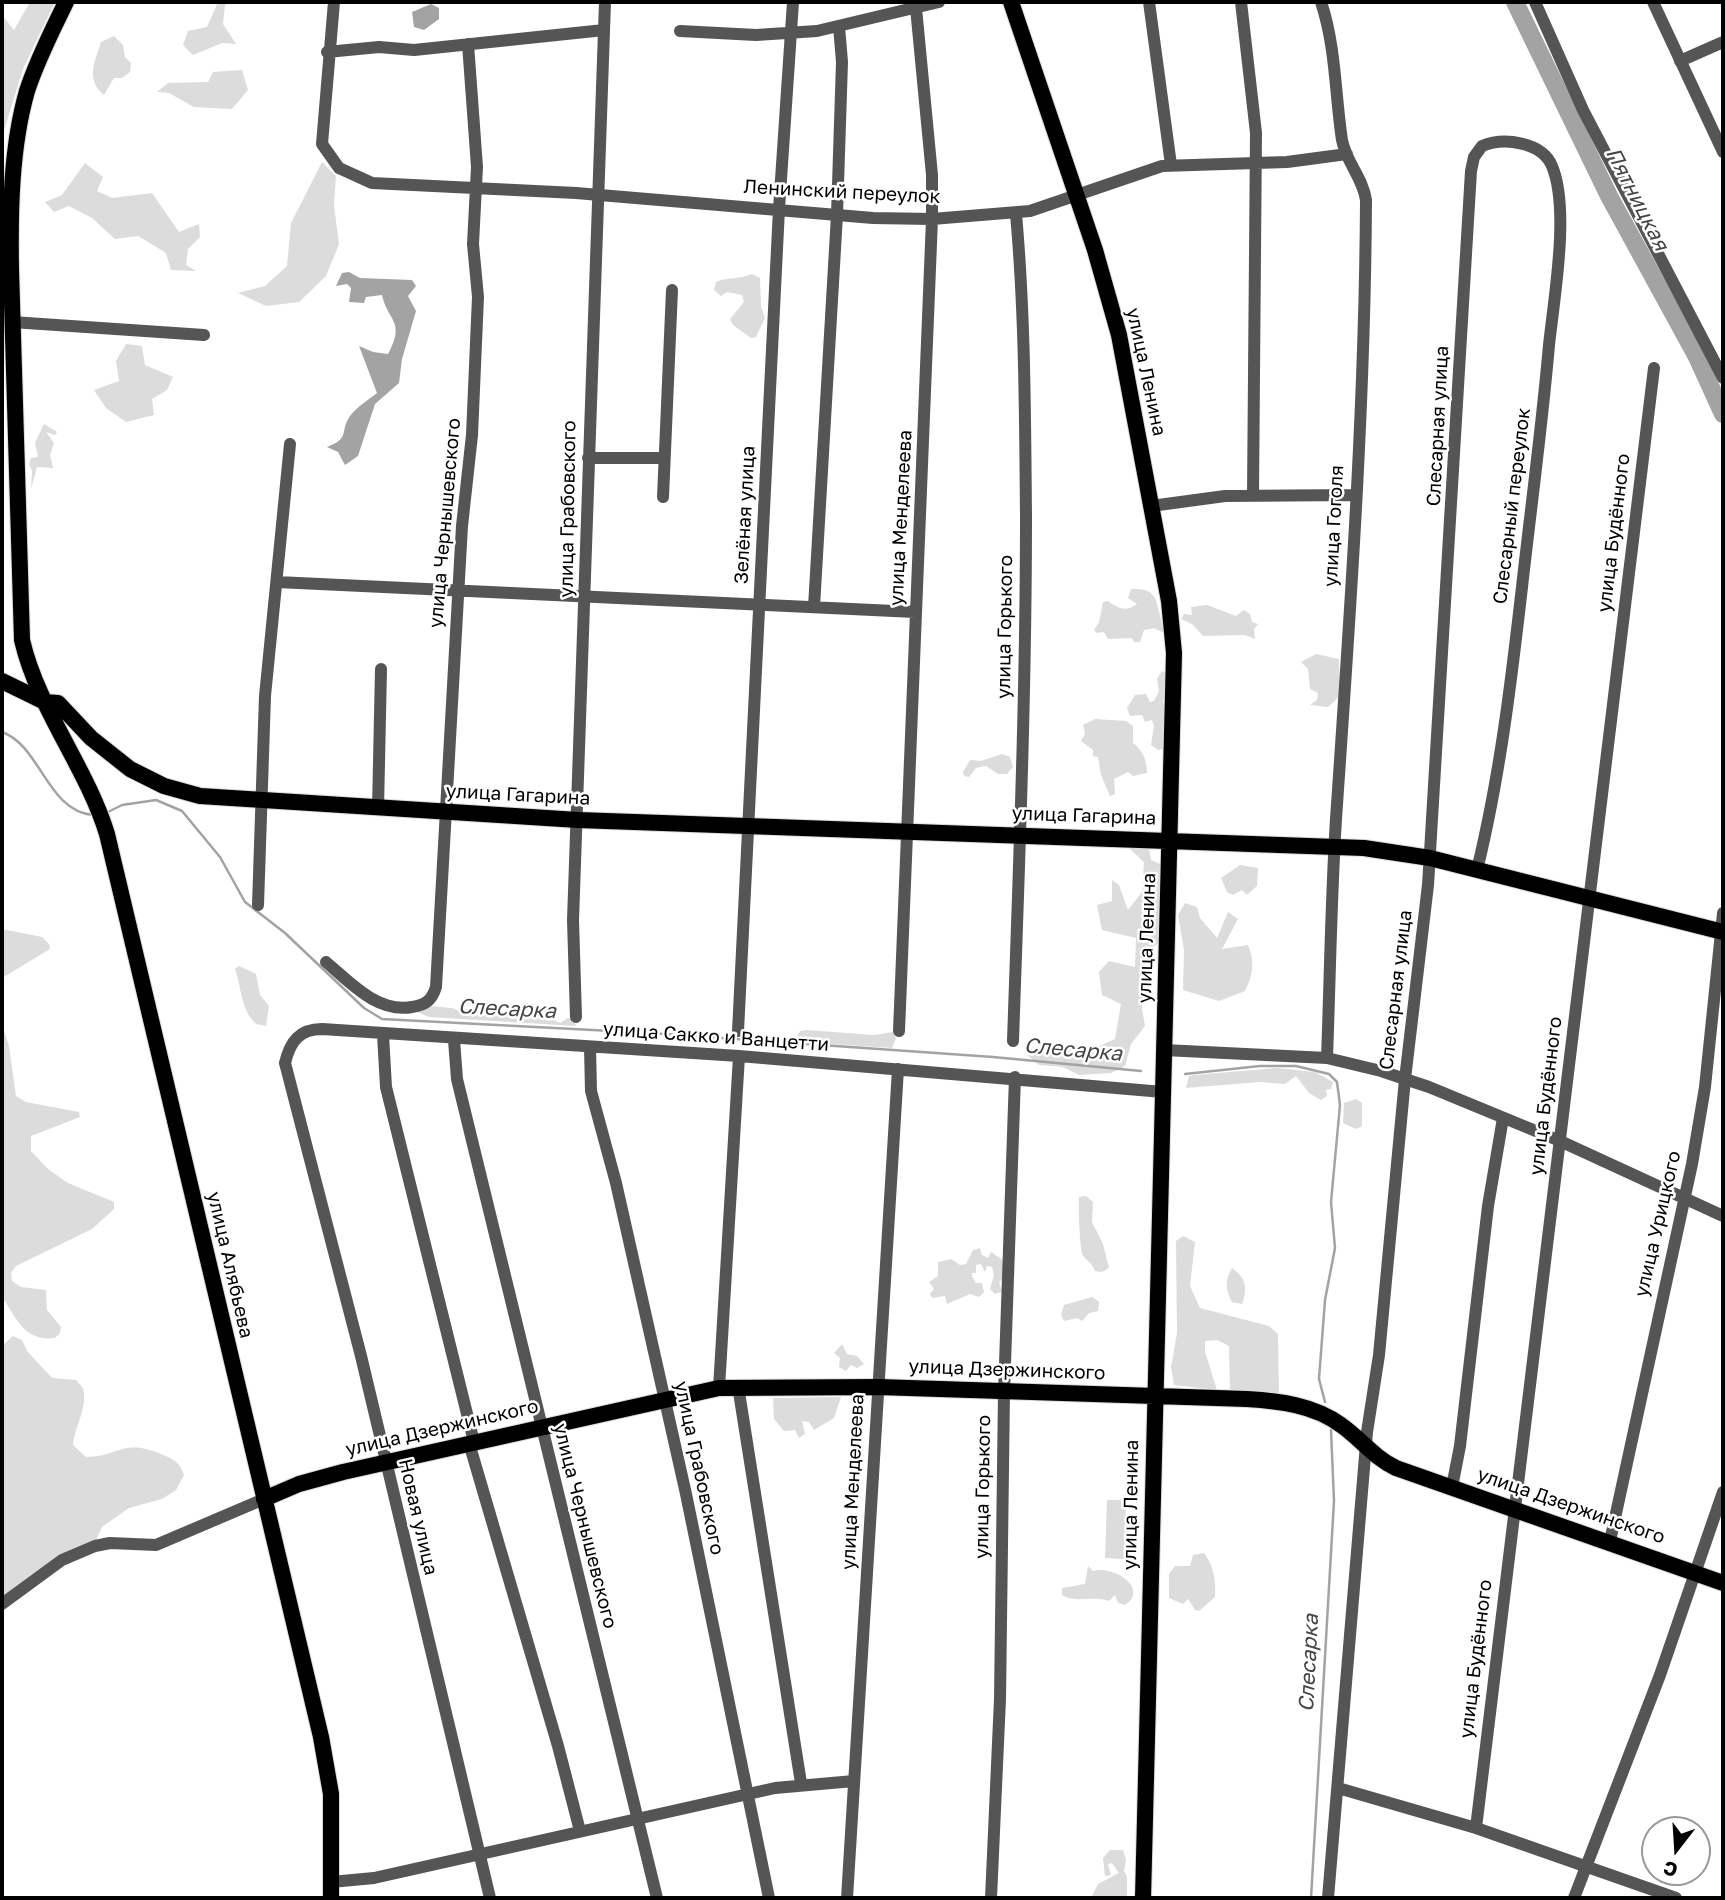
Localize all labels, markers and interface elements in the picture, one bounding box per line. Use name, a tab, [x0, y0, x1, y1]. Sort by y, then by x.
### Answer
water label: Пятницкая	[1600, 143, 1674, 255]
street label: Ленинский переулок	[743, 175, 941, 209]
street label: улица Ленина	[1121, 306, 1171, 438]
street label: Слесарная улица	[1422, 345, 1454, 507]
street label: Слесарный переулок	[1489, 407, 1535, 605]
street label: улица Чернышевского	[424, 417, 466, 629]
street label: улица Грабовского	[555, 420, 581, 598]
street label: улица Менделеева	[885, 429, 917, 607]
street label: Зелёная улица	[730, 445, 760, 585]
street label: улица Будённого	[1593, 452, 1635, 614]
street label: улица Гоголя	[1319, 464, 1349, 588]
street label: улица Горького	[992, 555, 1018, 699]
street label: улица Гагарина	[445, 780, 591, 810]
street label: улица Гагарина	[1011, 802, 1157, 830]
street label: улица Ленина	[1133, 872, 1161, 1004]
street label: Слесарная улица	[1375, 909, 1417, 1071]
water label: Слесарка	[457, 994, 557, 1024]
street label: улица Будённого	[1525, 1015, 1567, 1177]
street label: улица Сакко и Ванцетти	[602, 1018, 830, 1056]
water label: Слесарка	[1023, 1033, 1123, 1067]
street label: улица Урицкого	[1630, 1149, 1686, 1299]
street label: улица Алябьева	[202, 1190, 258, 1340]
street label: улица Дзержинского	[908, 1355, 1106, 1385]
street label: улица Грабовского	[669, 1379, 729, 1557]
street label: улица Менделеева	[837, 1393, 869, 1571]
street label: улица Дзержинского	[343, 1395, 541, 1461]
street label: улица Горького	[970, 1415, 996, 1559]
street label: улица Чернышевского	[548, 1421, 622, 1631]
street label: улица Ленина	[1118, 1440, 1144, 1570]
street label: Новая улица	[394, 1457, 442, 1577]
street label: улица Дзержинского	[1474, 1463, 1668, 1549]
street label: улица Будённого	[1455, 1578, 1497, 1740]
water label: Слесарка	[1294, 1613, 1324, 1713]
north arrow	[1641, 1816, 1711, 1886]
text: С	[1660, 1857, 1680, 1883]

